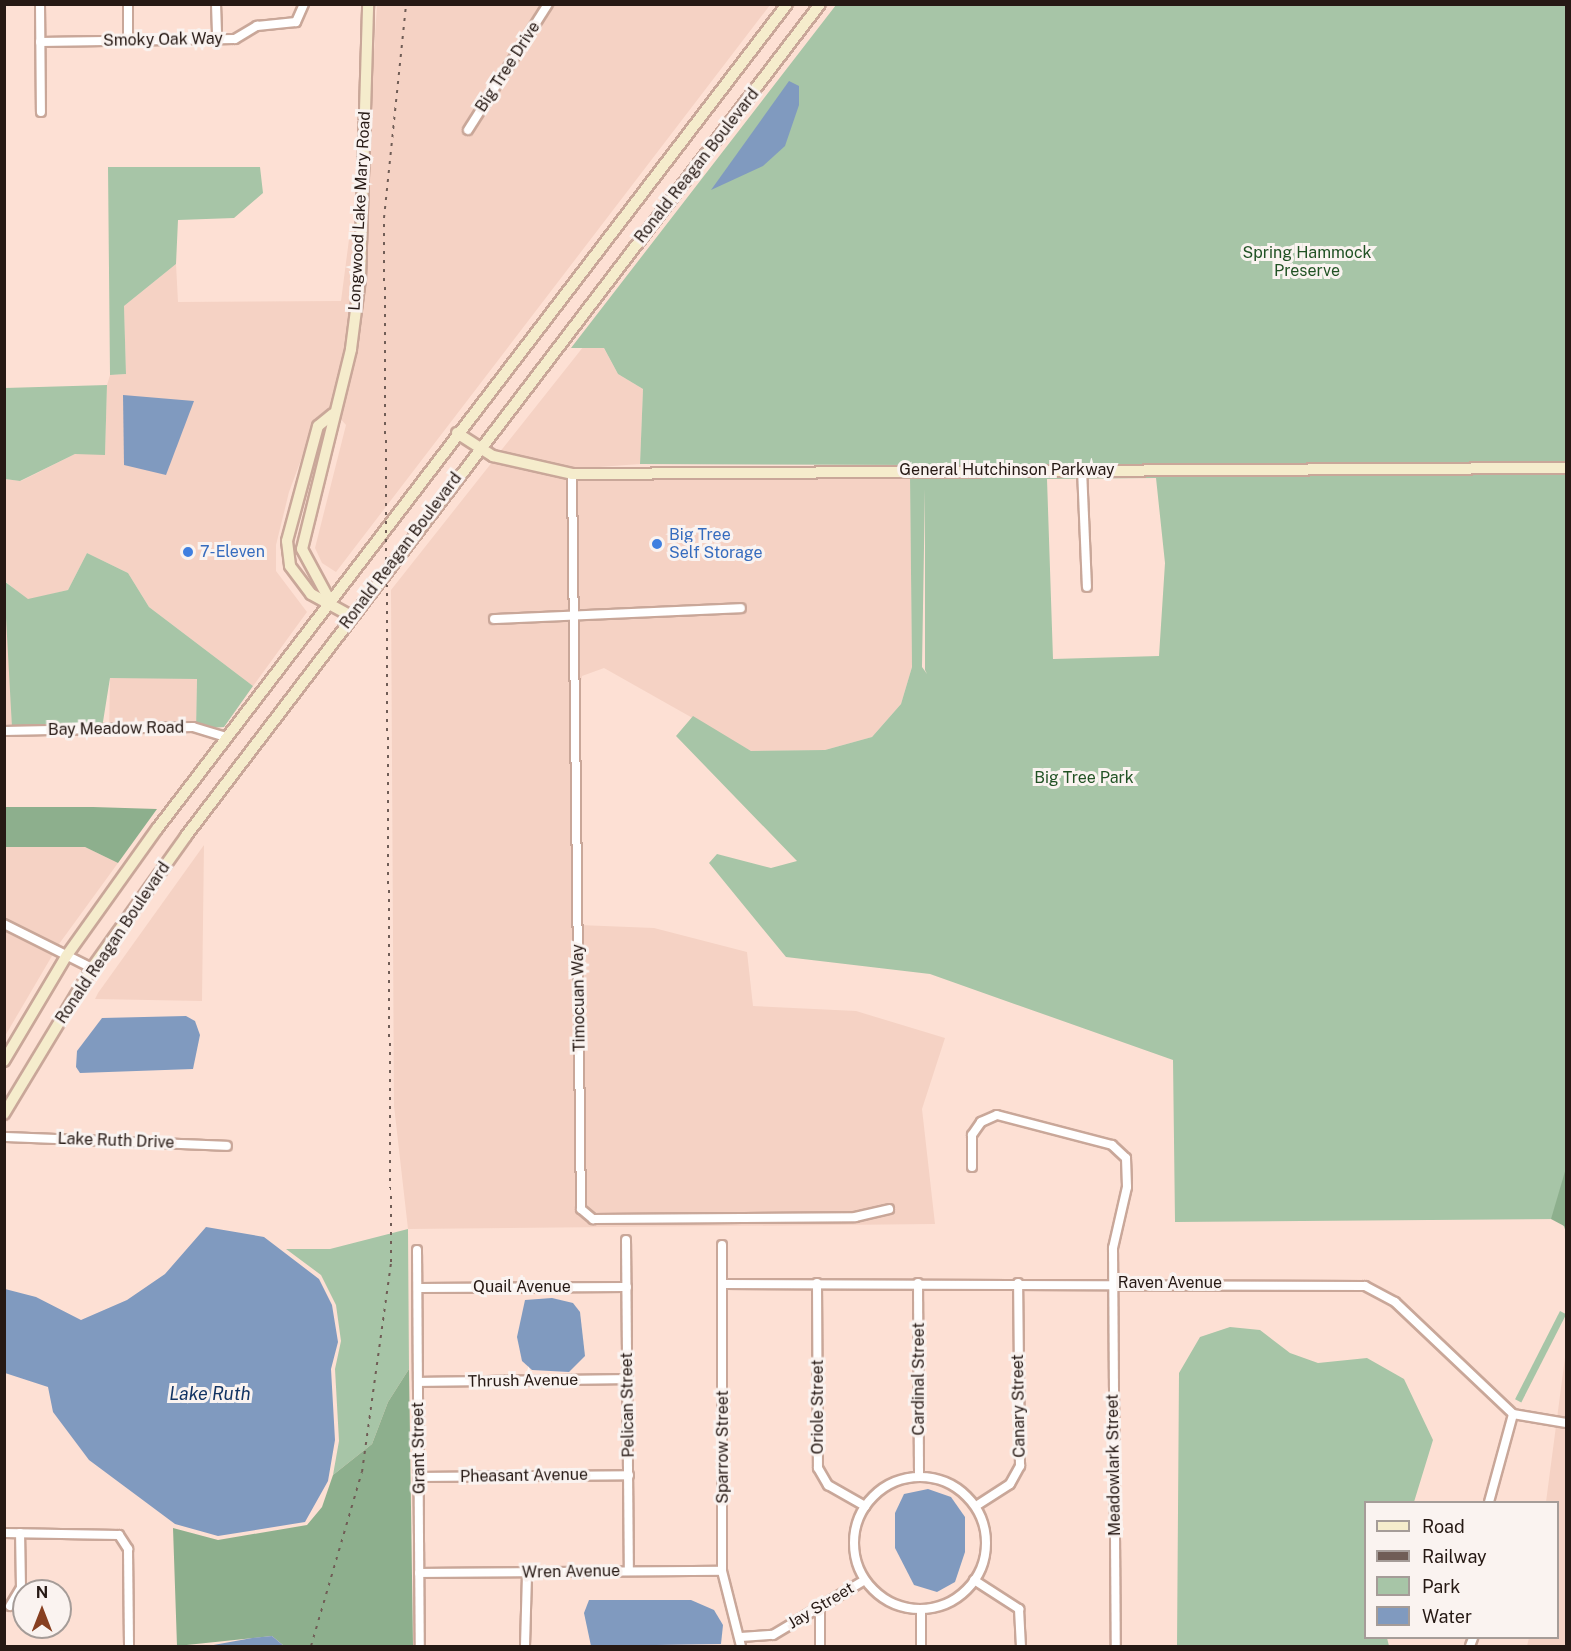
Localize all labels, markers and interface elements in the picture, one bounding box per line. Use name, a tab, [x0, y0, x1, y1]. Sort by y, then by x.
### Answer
street label: Big Tree Drive	[472, 18, 544, 116]
street label: Smoky Oak Way	[103, 29, 223, 51]
street label: Ronald Reagan Boulevard	[631, 85, 763, 247]
street label: Longwood Lake Mary Road	[345, 111, 375, 311]
park label: Spring Hammock Preserve	[1242, 243, 1372, 281]
street label: General Hutchinson Parkway	[899, 460, 1115, 480]
street label: Ronald Reagan Boulevard	[336, 469, 466, 633]
place label: Big Tree Self Storage	[669, 525, 763, 563]
marker: Big Tree Self Storage	[650, 537, 664, 551]
place label: 7-Eleven	[200, 542, 265, 562]
marker: 7-Eleven	[181, 545, 195, 559]
street label: Bay Meadow Road	[48, 718, 184, 740]
park label: Big Tree Park	[1034, 768, 1134, 788]
street label: Ronald Reagan Boulevard	[52, 859, 174, 1027]
street label: Timocuan Way	[568, 944, 590, 1052]
street label: Lake Ruth Drive	[57, 1129, 175, 1153]
street label: Raven Avenue	[1118, 1273, 1222, 1293]
street label: Quail Avenue	[473, 1277, 571, 1297]
street label: Cardinal Street	[909, 1322, 929, 1436]
street label: Pelican Street	[617, 1352, 639, 1458]
street label: Canary Street	[1008, 1354, 1030, 1458]
street label: Oriole Street	[808, 1359, 828, 1455]
street label: Thrush Avenue	[468, 1370, 578, 1392]
water label: Lake Ruth	[169, 1383, 251, 1405]
street label: Sparrow Street	[713, 1390, 733, 1504]
street label: Meadowlark Street	[1103, 1394, 1125, 1536]
street label: Grant Street	[409, 1402, 429, 1494]
street label: Pheasant Avenue	[460, 1465, 588, 1487]
legend	[1364, 1501, 1559, 1639]
text: Road	[1422, 1516, 1465, 1537]
text: Railway	[1422, 1546, 1487, 1567]
street label: Wren Avenue	[522, 1562, 620, 1582]
text: Park	[1422, 1576, 1460, 1597]
north arrow	[12, 1579, 72, 1639]
street label: Jay Street	[784, 1579, 858, 1633]
text: N	[36, 1583, 48, 1602]
text: Water	[1422, 1606, 1472, 1627]

